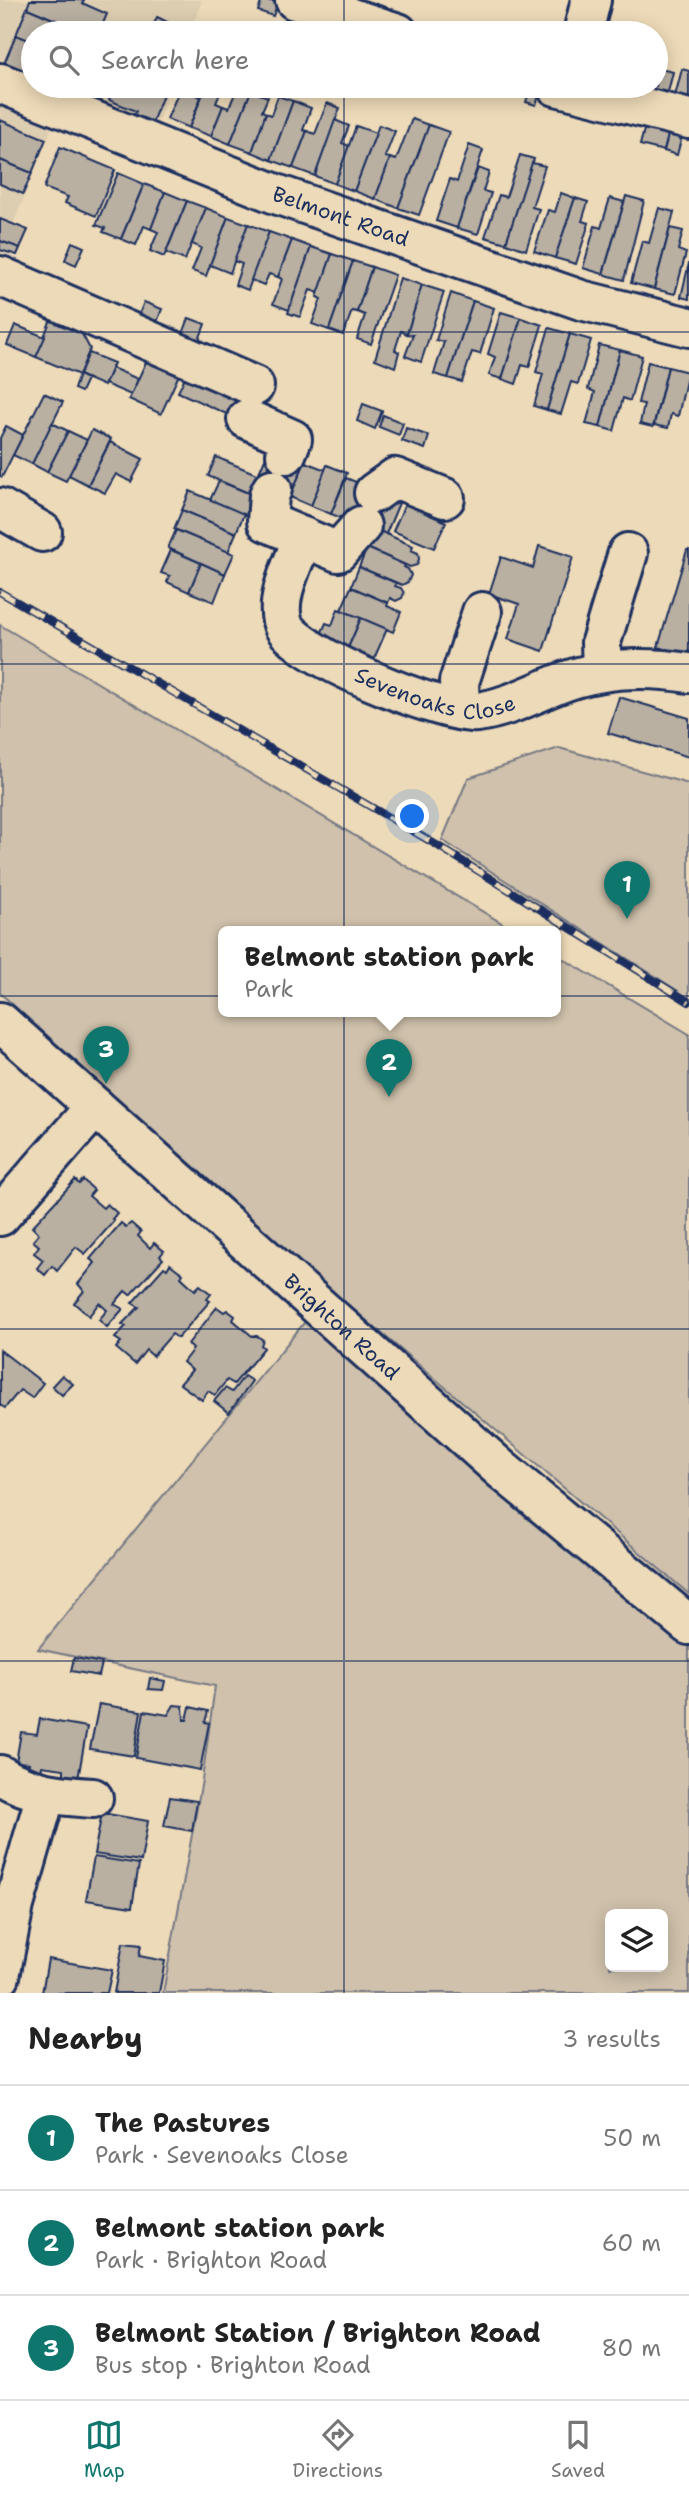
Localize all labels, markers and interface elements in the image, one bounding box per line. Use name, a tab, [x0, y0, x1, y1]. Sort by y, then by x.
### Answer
search box	[21, 21, 668, 98]
icon: search	[45, 41, 83, 79]
text: Search here	[101, 42, 250, 77]
street label: Belmont Road	[269, 180, 413, 253]
street label: Sevenoaks Close	[350, 661, 519, 726]
your location	[395, 799, 429, 833]
pin: 1	[604, 861, 650, 919]
popup	[218, 926, 561, 1017]
text: Belmont station park	[244, 939, 535, 974]
text: Park	[244, 974, 294, 1004]
pin: 3	[83, 1026, 129, 1084]
pin: 2	[366, 1039, 412, 1097]
street label: Brighton Road	[278, 1268, 406, 1386]
map controls	[605, 1909, 668, 1972]
button: layers	[605, 1909, 668, 1972]
text: Nearby	[28, 2018, 143, 2059]
text: 3 results	[562, 2024, 661, 2054]
text: The Pastures	[95, 2105, 270, 2140]
text: 1	[46, 2123, 56, 2153]
text: 50 m	[603, 2123, 661, 2153]
text: Park · Sevenoaks Close	[95, 2140, 349, 2170]
text: Belmont station park	[95, 2210, 385, 2245]
text: 2	[43, 2228, 59, 2258]
text: 60 m	[602, 2228, 661, 2258]
text: Park · Brighton Road	[95, 2245, 327, 2275]
text: Belmont Station / Brighton Road	[95, 2315, 541, 2350]
text: 3	[43, 2333, 59, 2363]
text: 80 m	[602, 2333, 661, 2363]
text: Bus stop · Brighton Road	[95, 2350, 371, 2380]
tab: Map	[84, 2416, 125, 2483]
tab: Directions	[293, 2416, 383, 2483]
tab: Saved	[551, 2416, 605, 2483]

